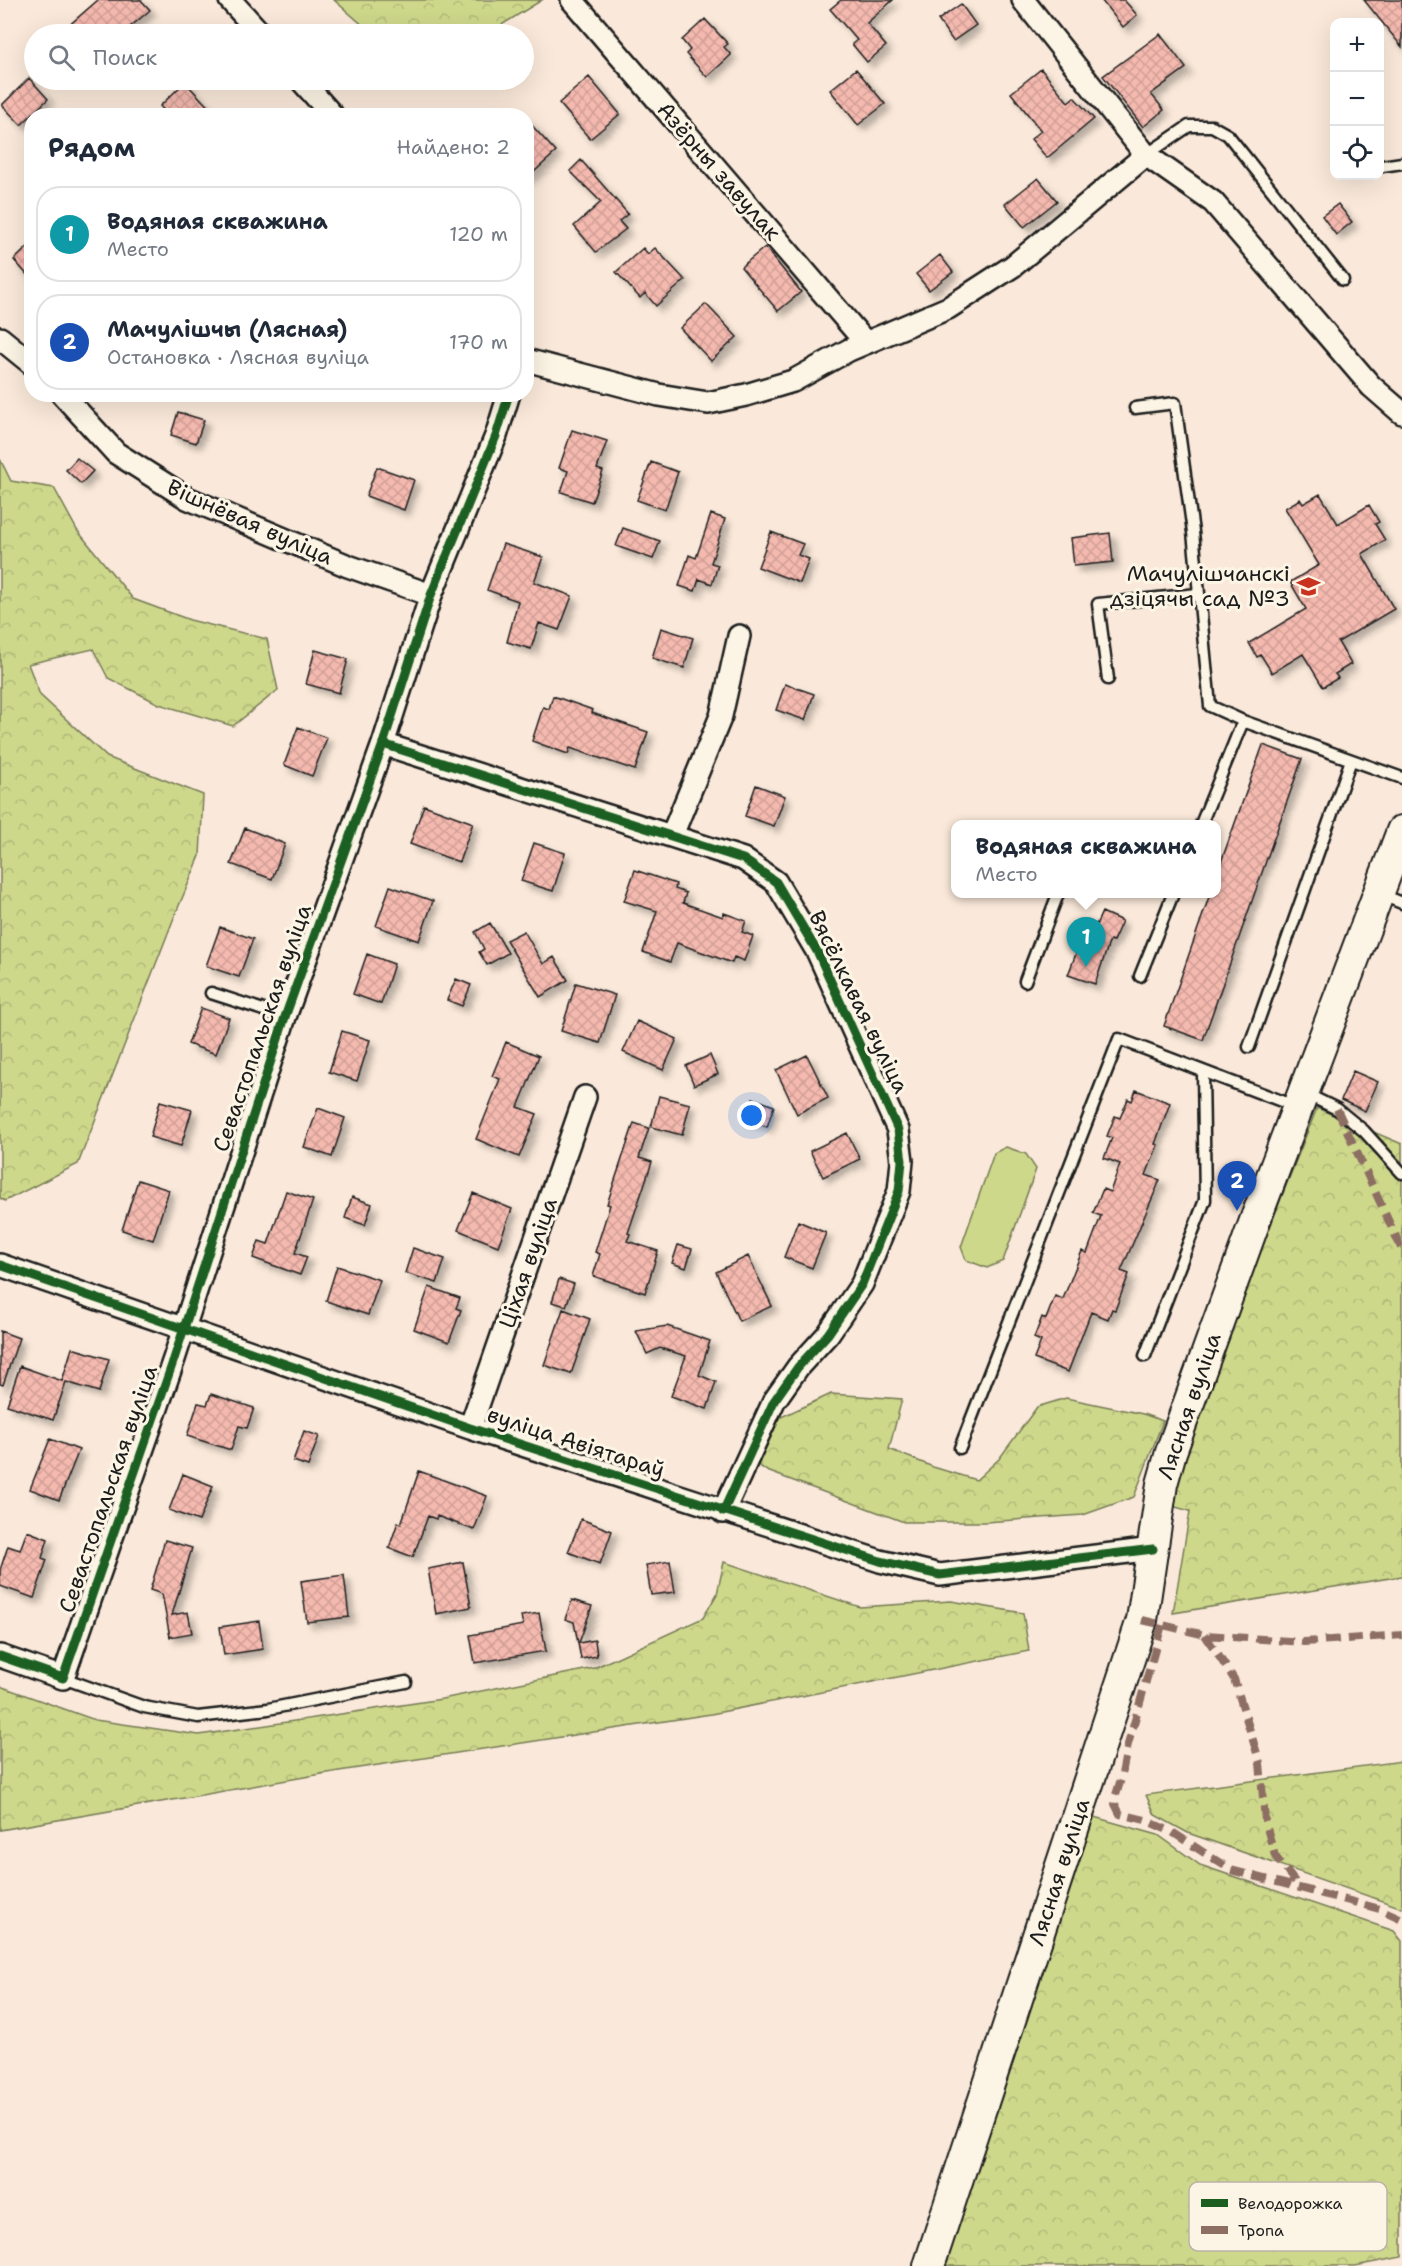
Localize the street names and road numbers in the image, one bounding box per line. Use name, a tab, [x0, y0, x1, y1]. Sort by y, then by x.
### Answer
street label: Азёрны завулак	[651, 96, 787, 247]
street label: Вішнёвая вуліца	[163, 472, 338, 572]
street label: Севастопальская вуліца	[206, 900, 318, 1156]
street label: Вясёлкавая вуліца	[802, 906, 916, 1098]
street label: Ціхая вуліца	[492, 1194, 564, 1332]
street label: Лясная вуліца	[1150, 1329, 1228, 1483]
street label: Севастопальская вуліца	[52, 1361, 164, 1617]
street label: вуліца Авіятараў	[484, 1400, 668, 1484]
street label: Лясная вуліца	[1022, 1794, 1097, 1949]

